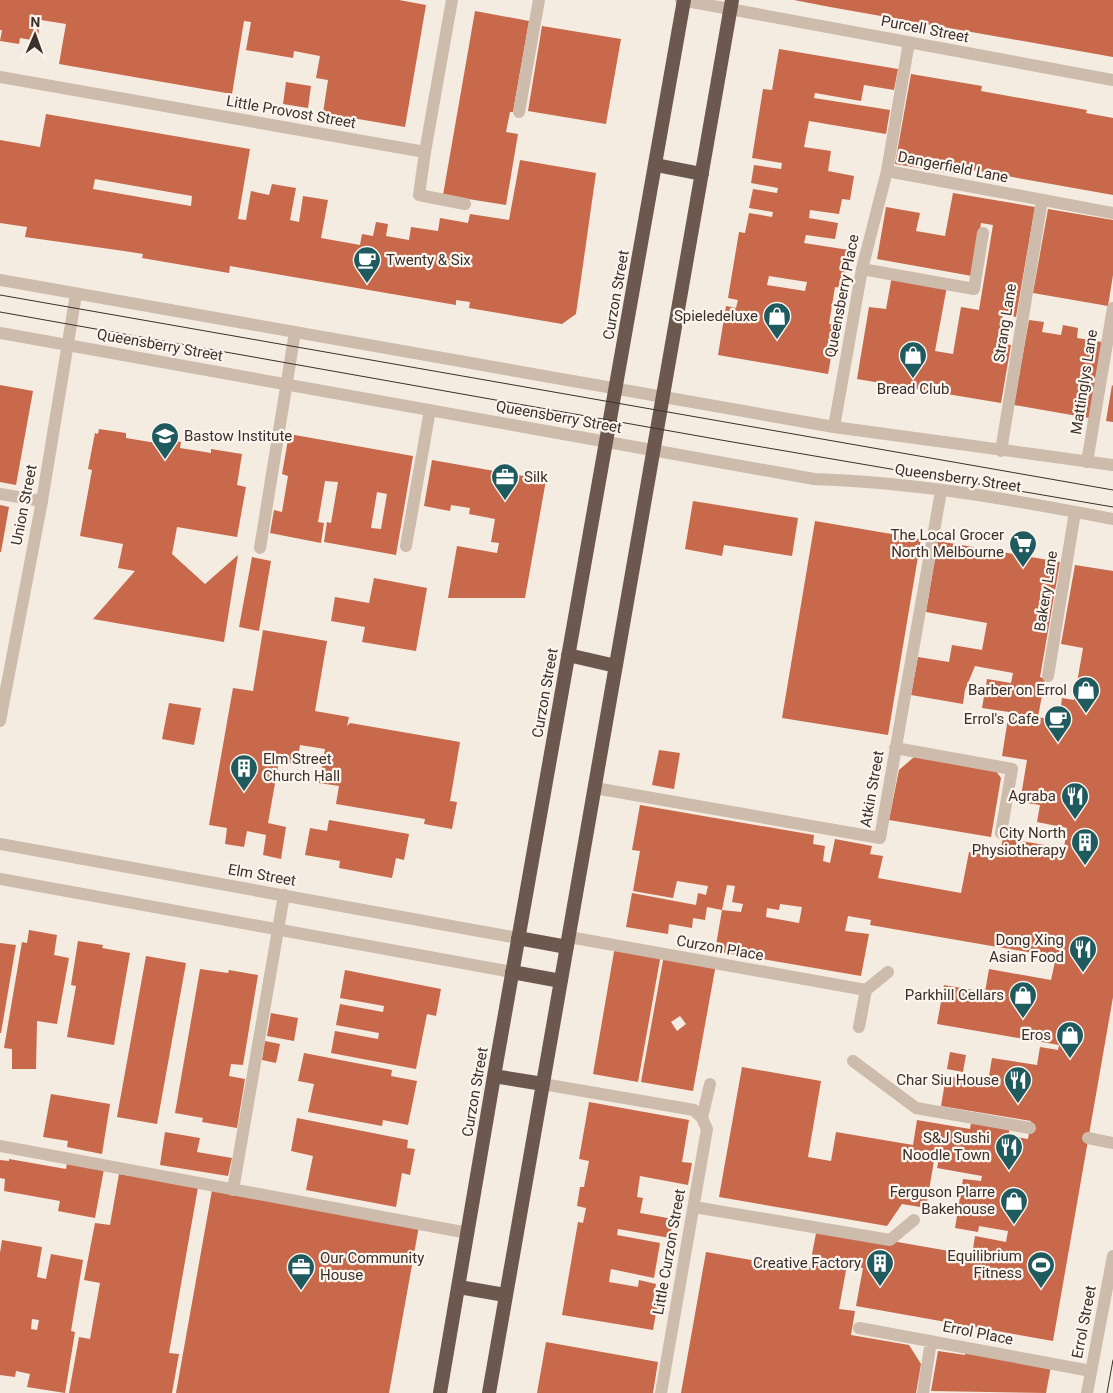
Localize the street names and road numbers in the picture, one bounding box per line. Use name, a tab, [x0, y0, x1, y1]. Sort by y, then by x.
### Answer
street label: Purcell Street	[880, 12, 971, 46]
street label: Little Provost Street	[225, 92, 357, 132]
street label: Dangerfield Lane	[896, 147, 1010, 187]
street label: Queensberry Place	[821, 233, 863, 359]
street label: Curzon Street	[599, 249, 633, 341]
street label: Strang Lane	[990, 282, 1020, 364]
street label: Queensberry Street	[96, 325, 224, 365]
street label: Mattinglys Lane	[1067, 328, 1101, 436]
street label: Queensberry Street	[495, 397, 623, 437]
street label: Queensberry Street	[894, 460, 1023, 496]
street label: Union Street	[7, 463, 41, 547]
street label: Bakery Lane	[1031, 549, 1061, 633]
street label: Curzon Street	[528, 647, 562, 739]
street label: Atkin Street	[856, 749, 888, 829]
street label: Elm Street	[227, 860, 297, 890]
street label: Curzon Place	[675, 931, 765, 965]
street label: Curzon Street	[458, 1046, 492, 1138]
street label: Little Curzon Street	[649, 1188, 689, 1316]
street label: Errol Street	[1068, 1284, 1100, 1360]
street label: Errol Place	[941, 1317, 1015, 1349]

